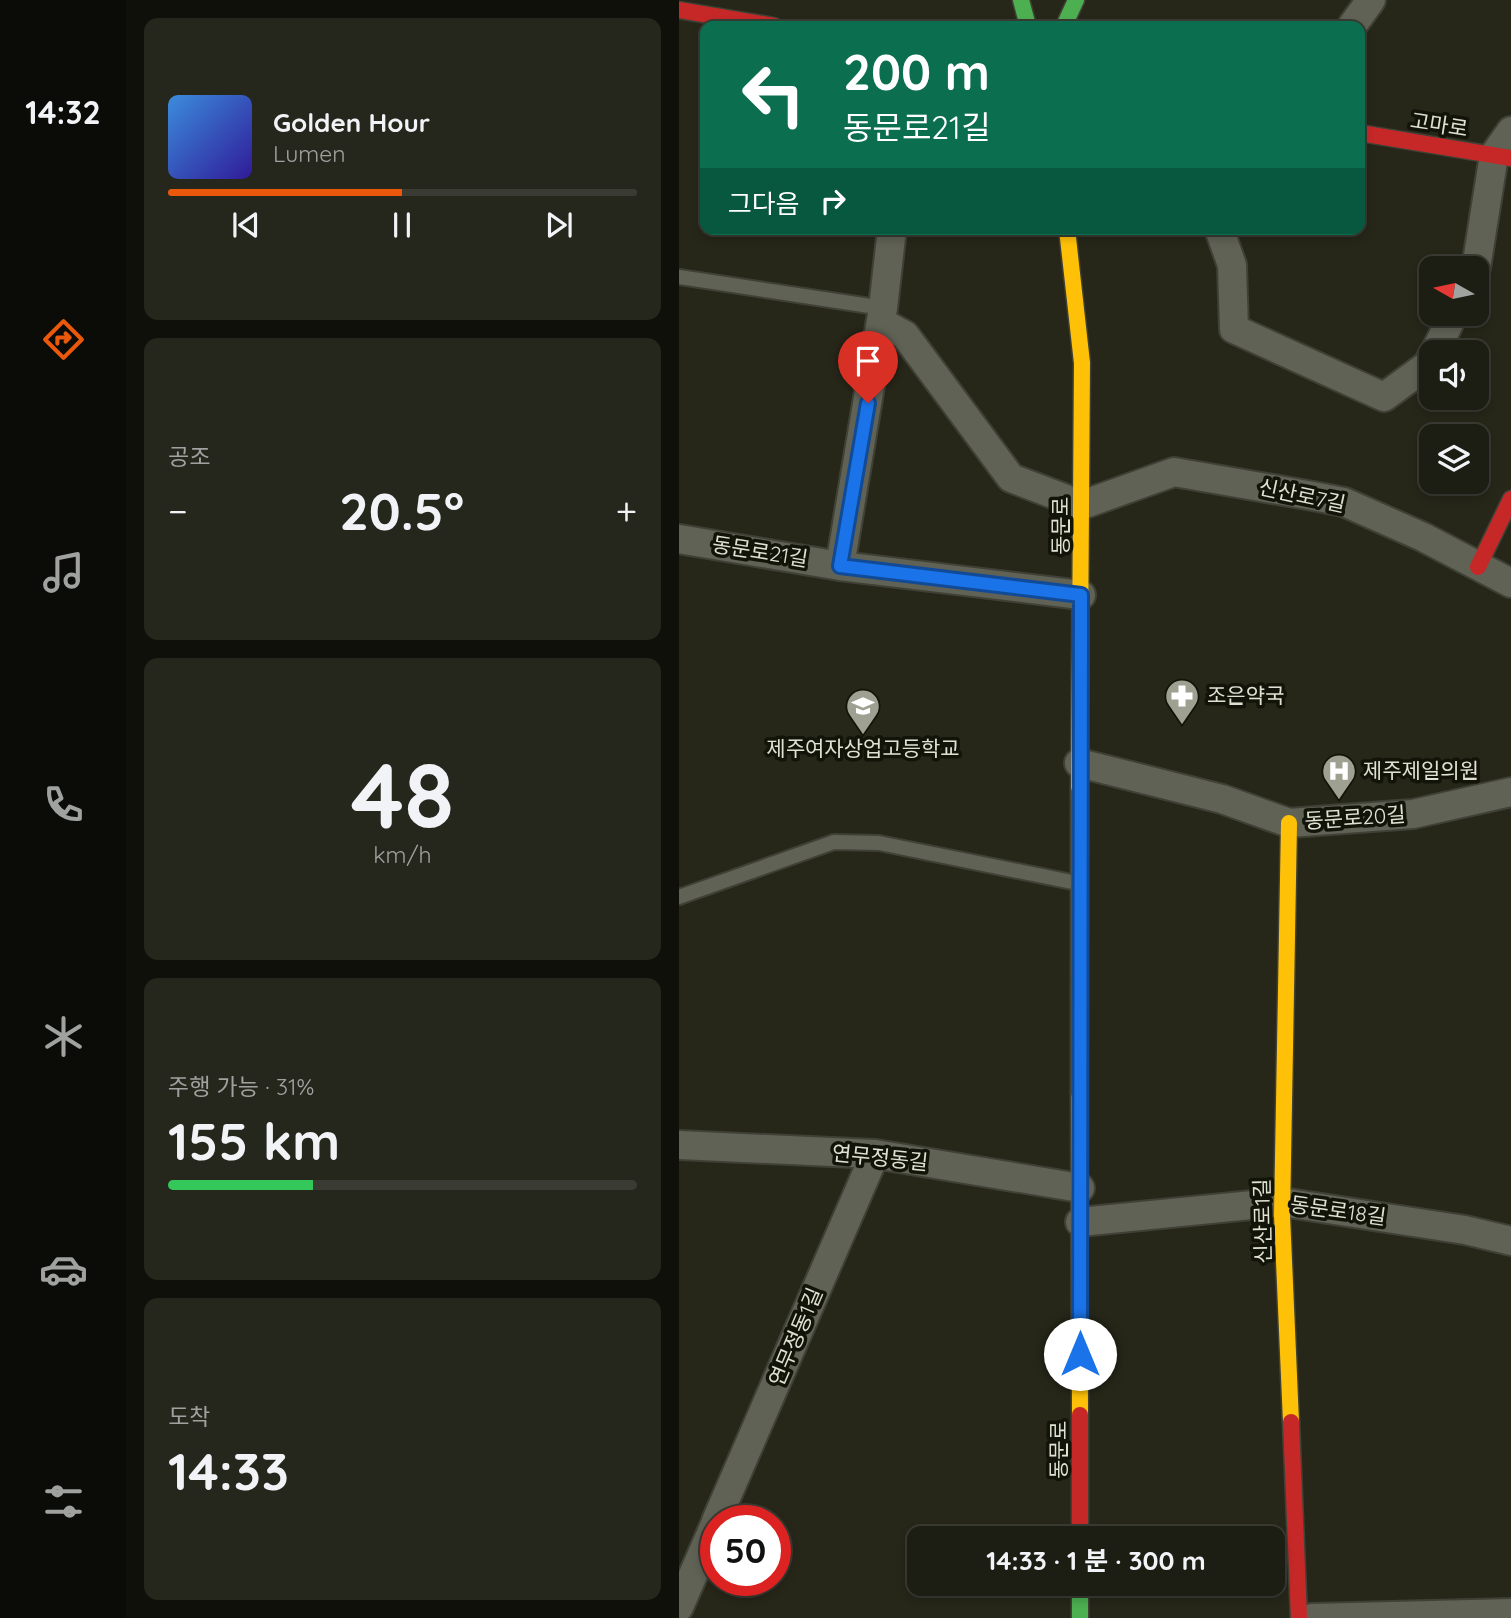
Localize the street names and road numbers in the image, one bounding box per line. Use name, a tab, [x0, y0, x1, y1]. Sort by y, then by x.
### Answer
street label: 고마로	[1408, 107, 1470, 141]
street label: 신산로7길	[1256, 473, 1348, 517]
street label: 동문로	[1047, 497, 1073, 555]
street label: 동문로21길	[710, 531, 810, 571]
street label: 동문로20길	[1303, 800, 1406, 834]
street label: 연무정동길	[831, 1139, 930, 1175]
street label: 신산로1길	[1248, 1178, 1276, 1264]
street label: 동문로18길	[1289, 1190, 1388, 1230]
street label: 연무정동1길	[763, 1283, 827, 1390]
street label: 동문로	[1045, 1421, 1071, 1479]

